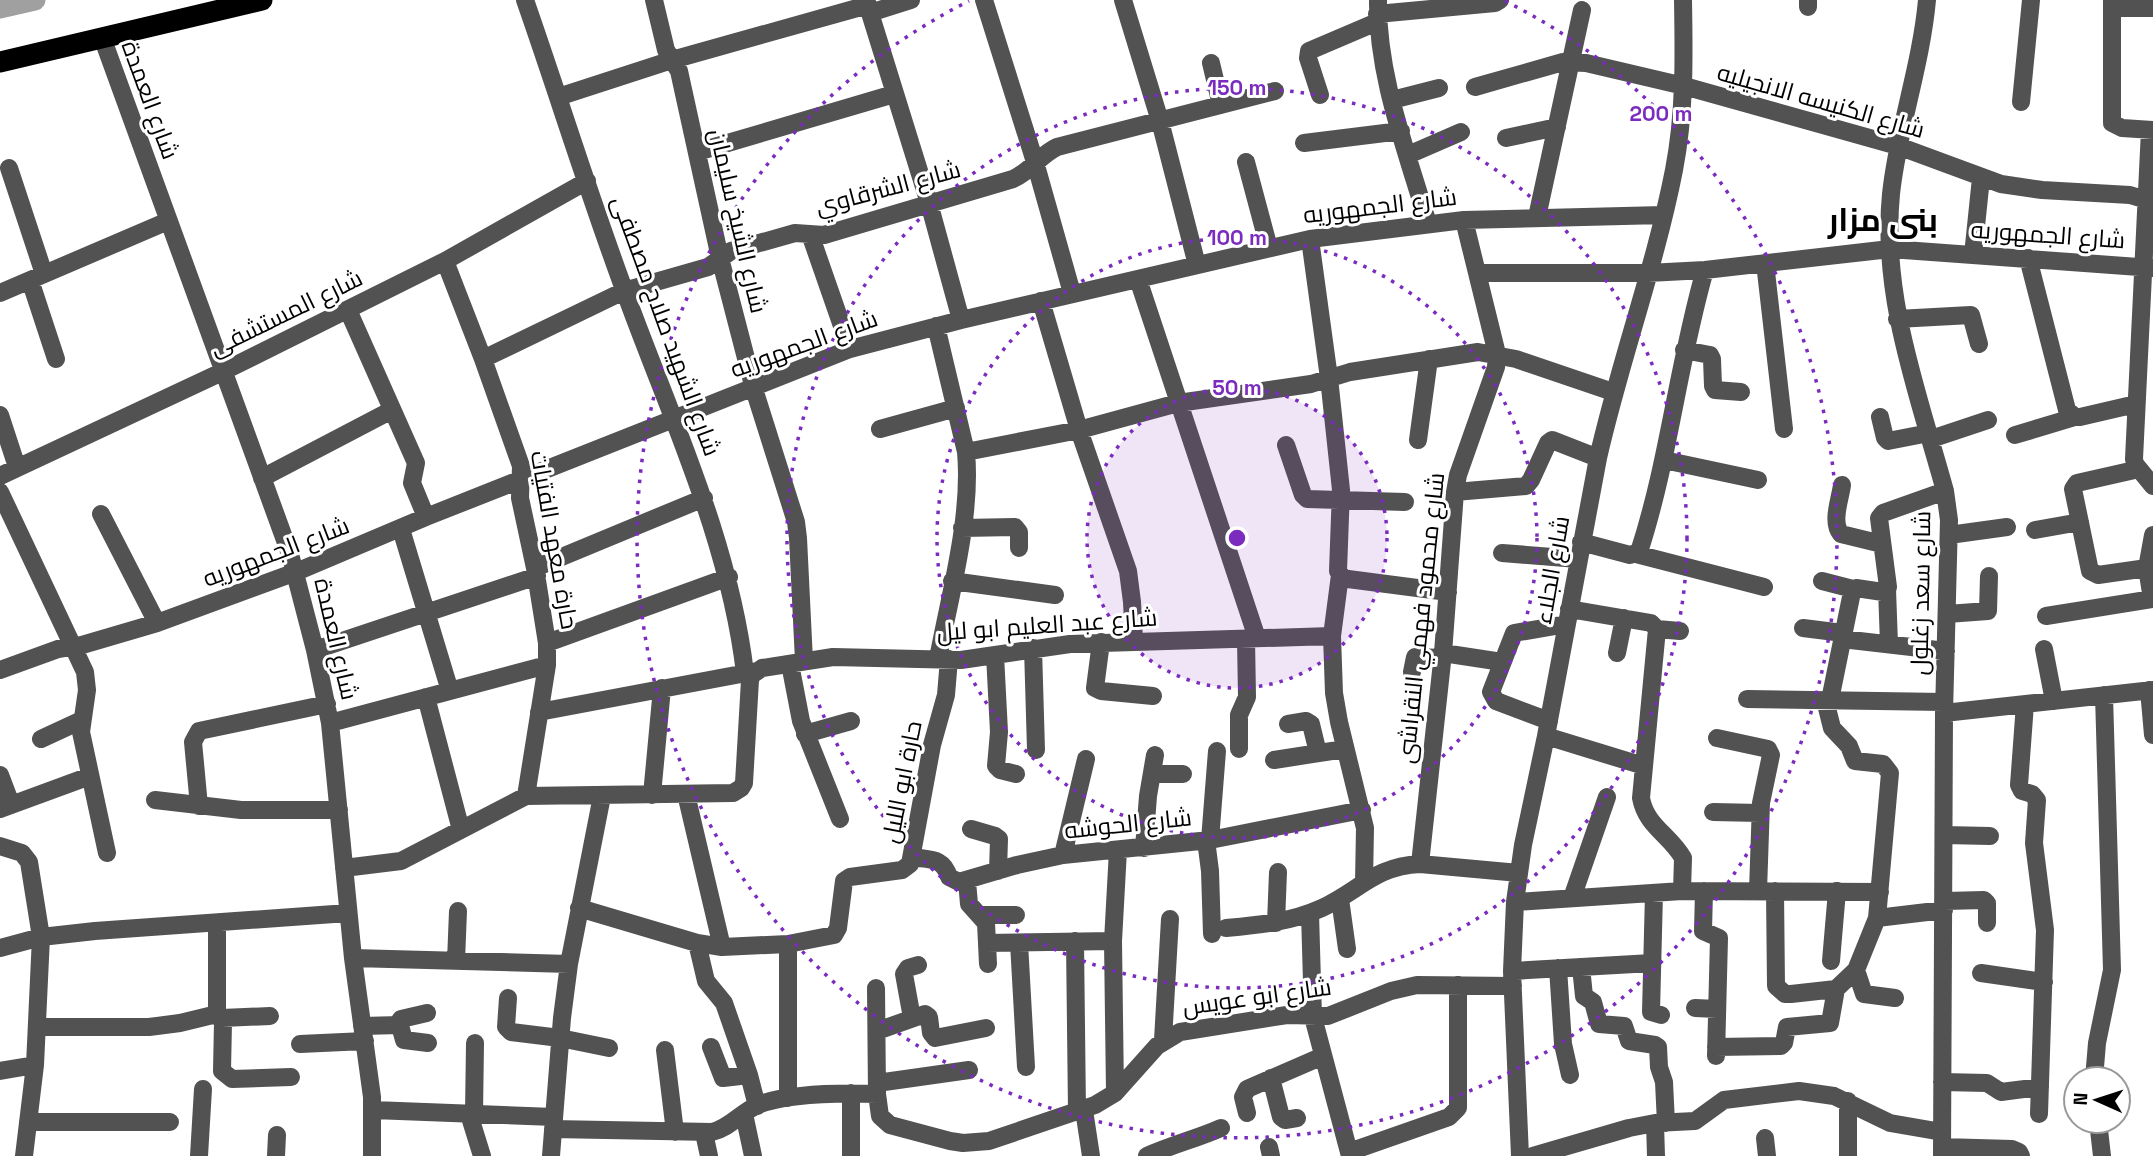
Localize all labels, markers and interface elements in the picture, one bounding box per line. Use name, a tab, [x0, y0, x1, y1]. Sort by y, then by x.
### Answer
street label: شارع العمدة	[114, 36, 186, 164]
street label: شارع الكنيسه الانجيليه	[1714, 56, 1928, 146]
text: 150 m	[1208, 74, 1266, 101]
text: 200 m	[1630, 100, 1692, 127]
street label: شارع الشيخ سليمان	[701, 126, 775, 316]
street label: شارع الشرقاوي	[812, 153, 965, 225]
street label: شارع الجمهوريه	[1301, 181, 1459, 231]
street label: شارع الشهيد صلاح مصطفى	[604, 192, 728, 460]
district label: بنى مزار	[1827, 200, 1938, 240]
street label: شارع الجمهوريه	[1970, 214, 2126, 256]
text: 100 m	[1207, 224, 1267, 251]
street label: شارع المستشفى	[204, 262, 368, 364]
street label: شارع الجمهوريه	[726, 303, 882, 385]
text: 50 m	[1212, 374, 1262, 401]
street label: حارة معهد الفتيات	[524, 448, 585, 632]
street label: شارع محمود فهمي النقراشى	[1390, 471, 1455, 765]
street label: شارع الجمهوريه	[198, 509, 354, 595]
street label: شارع سعد زغلول	[1904, 510, 1938, 676]
street label: شارع الجلاء	[1527, 513, 1577, 627]
centre of rings	[1225, 526, 1249, 550]
street label: شارع العمدة	[306, 575, 366, 703]
street label: شارع عبد العليم ابو ليل	[936, 601, 1158, 649]
street label: حارة ابو الليل	[874, 718, 929, 846]
street label: شارع الحوشه	[1063, 801, 1193, 847]
street label: شارع ابو عويس	[1181, 971, 1333, 1023]
north arrow	[2062, 1065, 2132, 1135]
text: N	[2068, 1092, 2093, 1106]

